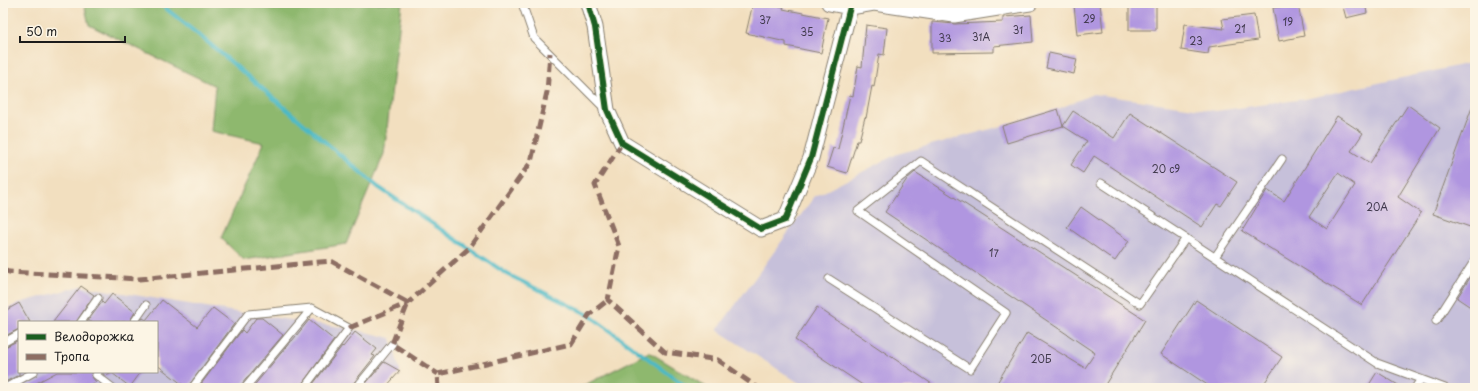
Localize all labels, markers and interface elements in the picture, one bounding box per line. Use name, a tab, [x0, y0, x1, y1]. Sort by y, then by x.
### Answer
house number: 29	[1083, 11, 1096, 26]
house number: 37	[759, 12, 772, 27]
house number: 19	[1283, 14, 1293, 29]
scale bar	[20, 18, 125, 44]
house number: 21	[1234, 21, 1246, 36]
text: 50 m	[26, 22, 57, 40]
house number: 31	[1013, 22, 1023, 37]
house number: 35	[801, 24, 813, 39]
house number: 31А	[972, 29, 990, 44]
house number: 33	[938, 30, 952, 45]
house number: 23	[1189, 33, 1203, 48]
house number: 20 с9	[1152, 161, 1180, 176]
house number: 20А	[1366, 199, 1388, 214]
house number: 17	[989, 245, 1000, 260]
legend	[18, 321, 158, 373]
text: Велодорожка	[54, 327, 134, 345]
text: Тропа	[54, 347, 90, 365]
house number: 20Б	[1031, 351, 1052, 366]

